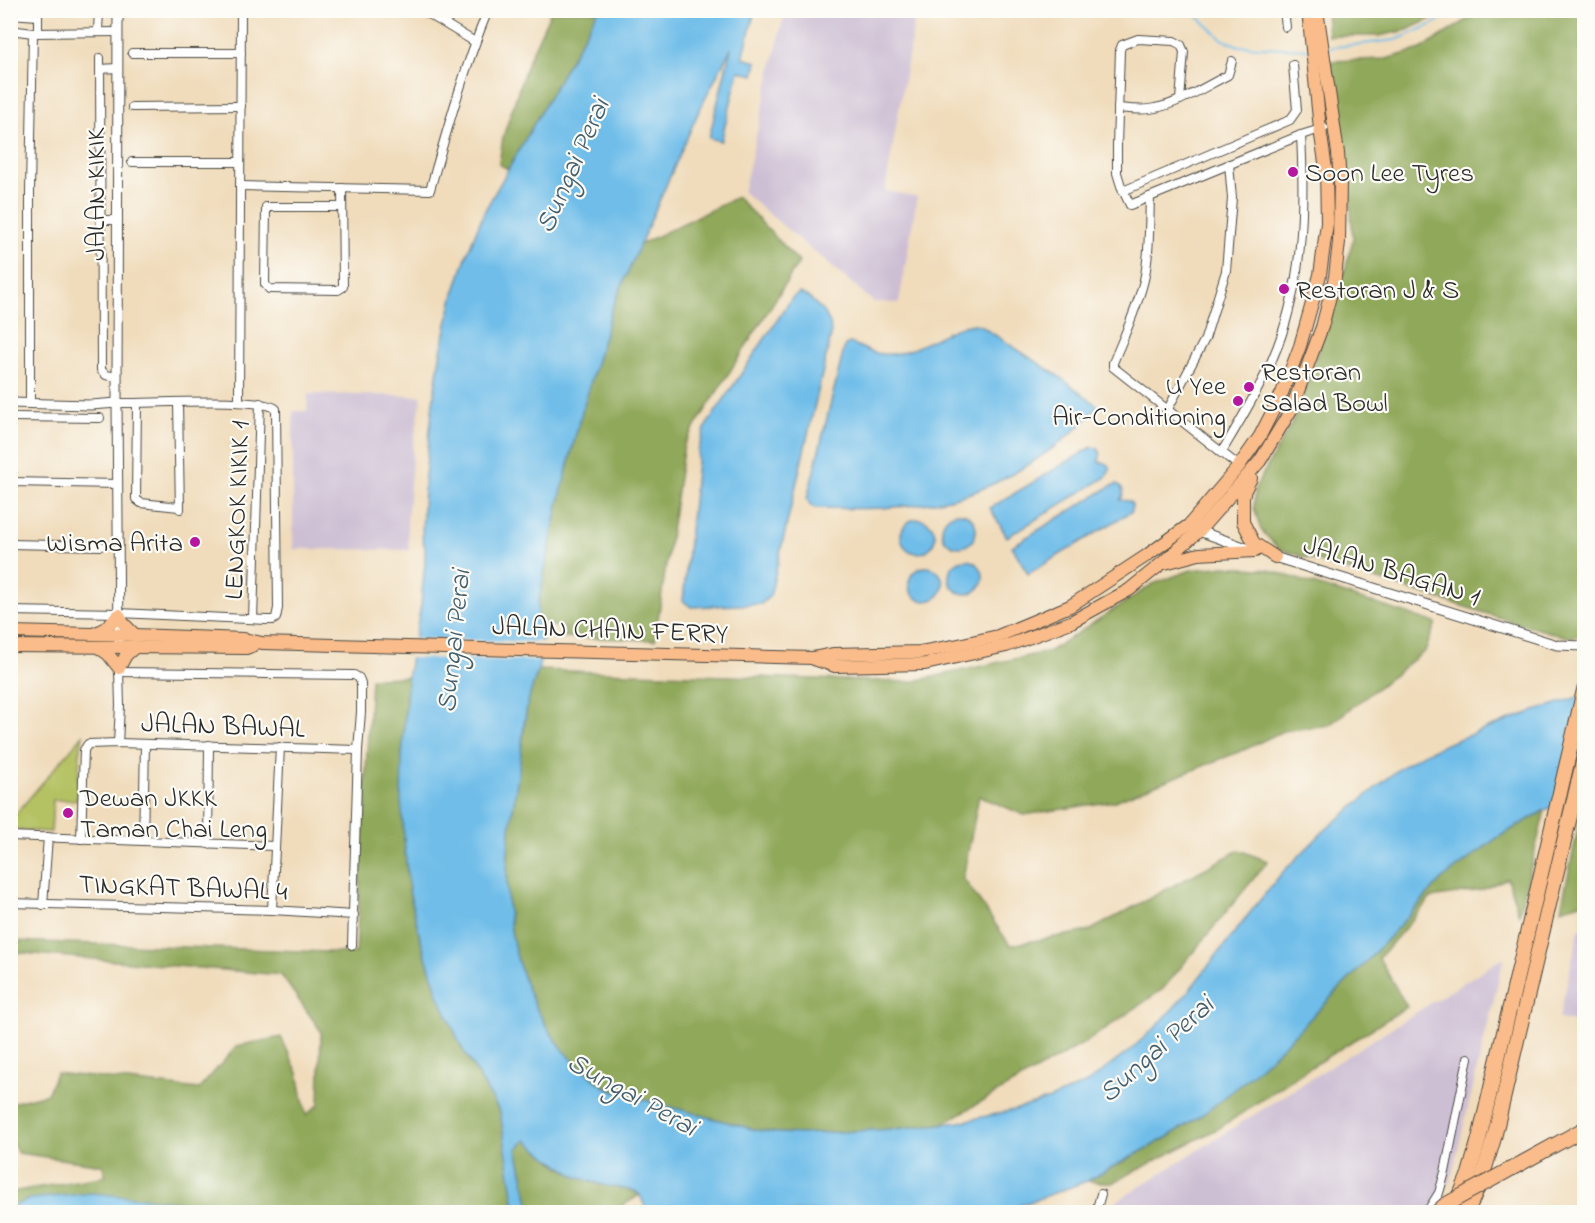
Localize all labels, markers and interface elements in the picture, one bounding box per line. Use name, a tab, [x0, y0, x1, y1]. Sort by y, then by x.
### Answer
water label: Sungai Perai	[526, 90, 623, 240]
street label: JALAN KIKIK	[78, 126, 117, 261]
place label: Soon Lee Tyres	[1305, 155, 1474, 194]
marker: Soon Lee Tyres	[1286, 165, 1300, 179]
place label: Restoran J & S	[1296, 272, 1459, 311]
marker: Restoran J & S	[1277, 282, 1291, 296]
place label: Restoran Salad Bowl	[1261, 354, 1388, 424]
place label: U Yee Air-Conditioning	[1052, 368, 1227, 438]
marker: Restoran Salad Bowl	[1242, 380, 1256, 394]
marker: U Yee Air-Conditioning	[1231, 394, 1245, 408]
street label: LENGKOK KIKIK 1	[216, 420, 261, 600]
place label: Wisma Arita	[46, 525, 183, 564]
street label: JALAN BAGAN 1	[1298, 527, 1485, 618]
marker: Wisma Arita	[188, 535, 202, 549]
water label: Sungai Perai	[428, 565, 484, 715]
street label: JALAN CHAIN FERRY	[491, 608, 729, 655]
street label: JALAN BAWAL	[140, 705, 305, 750]
place label: Dewan JKKK Taman Chai Leng	[79, 780, 267, 850]
marker: Dewan JKKK Taman Chai Leng	[61, 806, 75, 820]
street label: TINGKAT BAWAL 4	[78, 866, 288, 913]
water label: Sungai Perai	[1090, 985, 1227, 1114]
water label: Sungai Perai	[559, 1043, 707, 1150]

